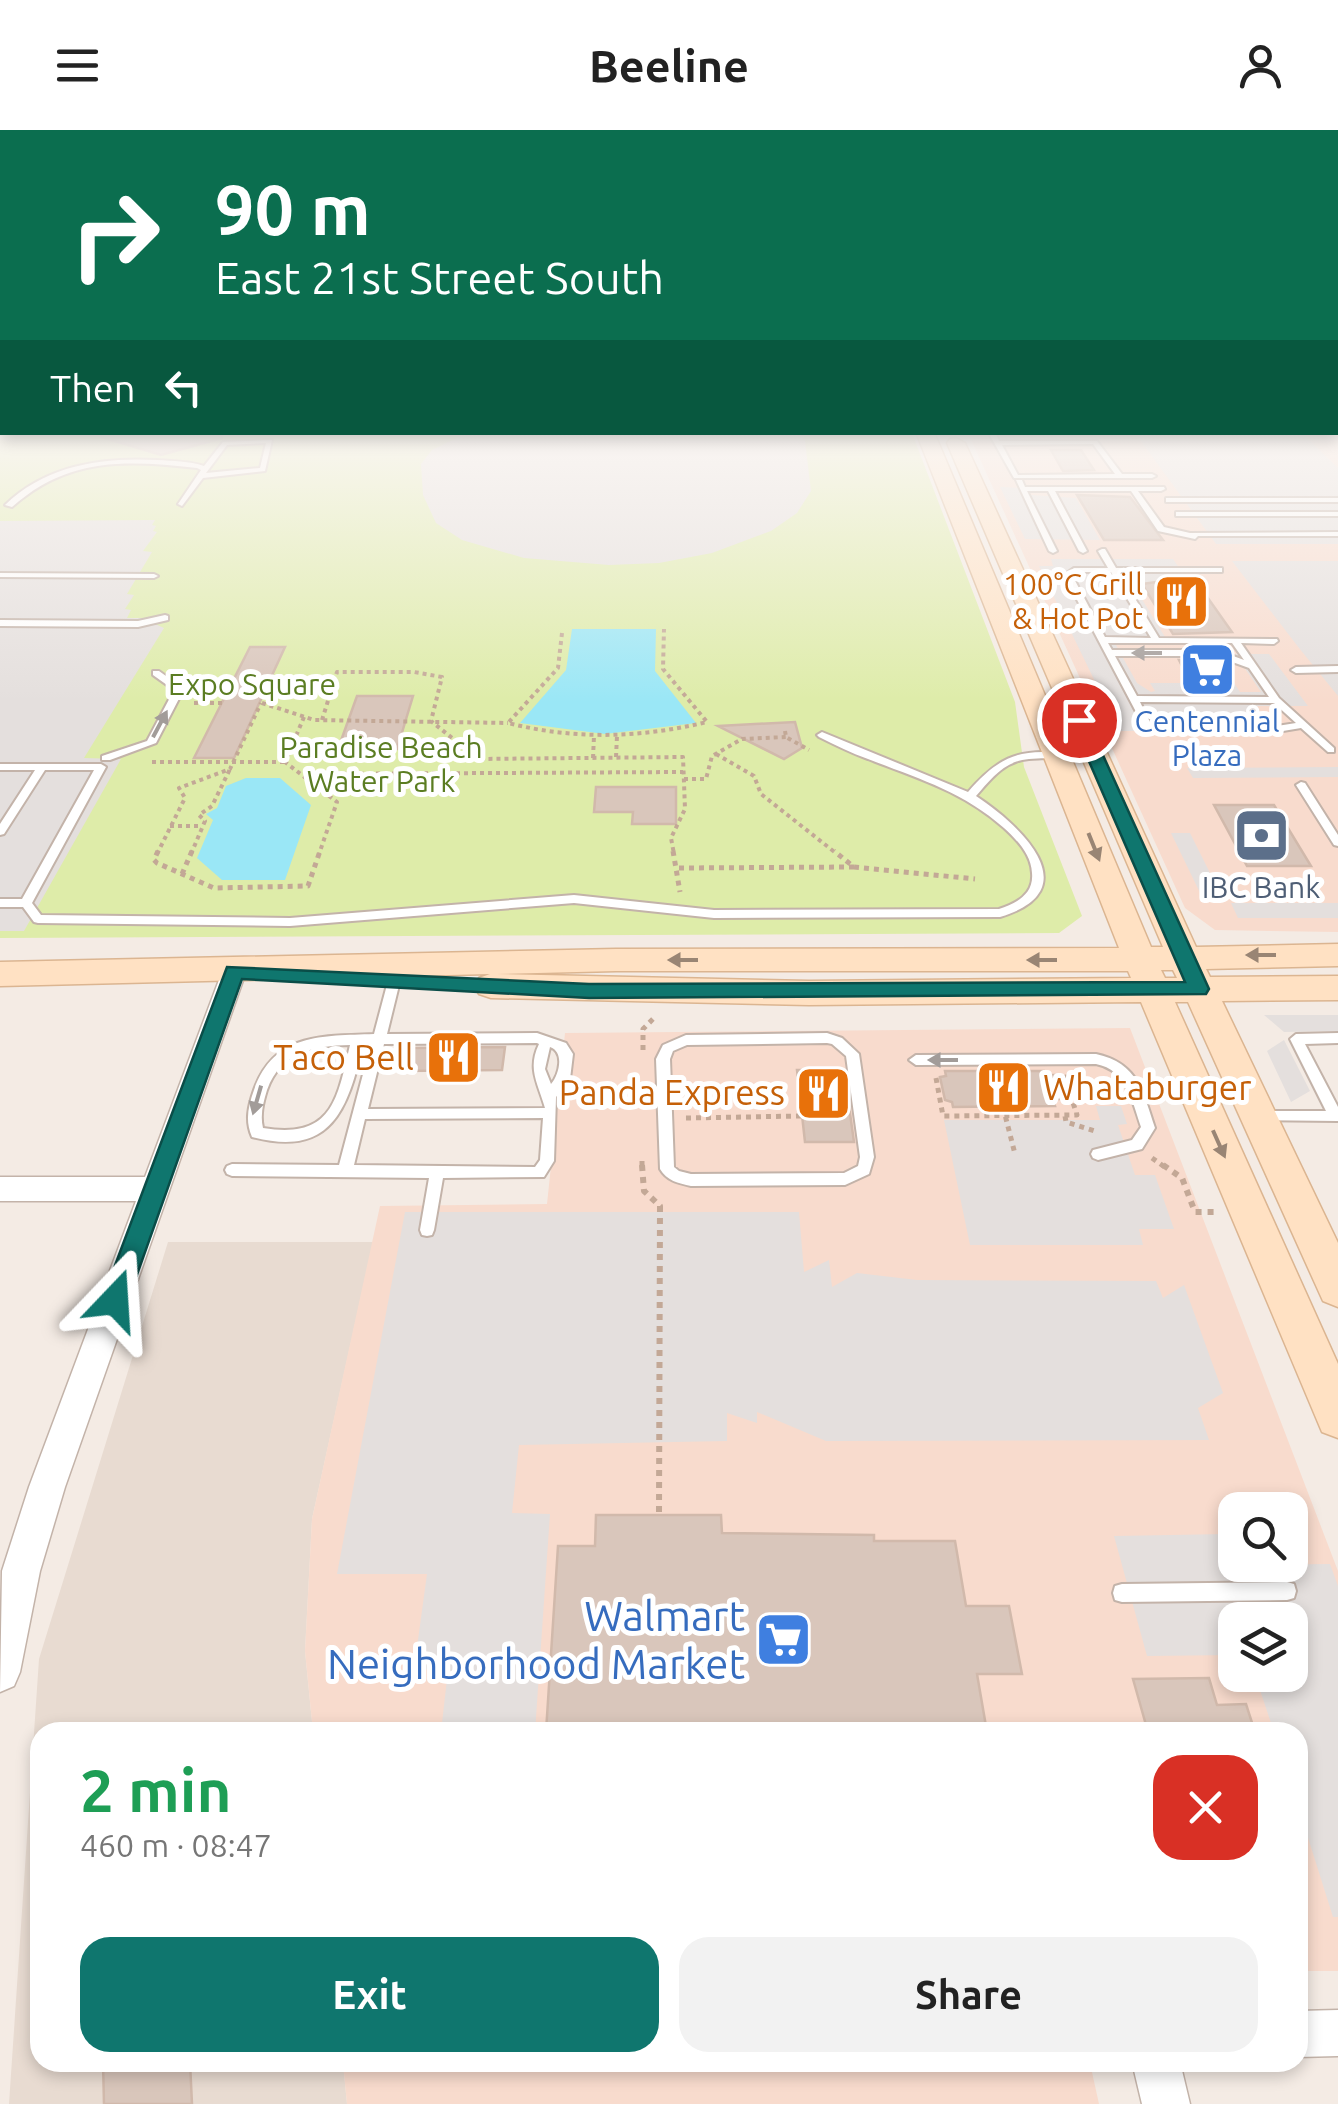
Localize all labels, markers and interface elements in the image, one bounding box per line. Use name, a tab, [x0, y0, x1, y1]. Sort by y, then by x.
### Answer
icon: menu	[50, 38, 105, 93]
icon: person	[1233, 38, 1288, 93]
text: Beeline	[589, 40, 749, 91]
icon: right	[50, 170, 180, 300]
text: 90 m	[215, 170, 371, 248]
text: East 21st Street South	[215, 252, 664, 303]
icon: left	[156, 360, 211, 415]
text: Then	[50, 367, 136, 409]
place label: 100°C Grill & Hot Pot	[1003, 567, 1143, 635]
restaurant icon: 100°C Grill & Hot Pot	[1152, 572, 1212, 632]
supermarket icon: Centennial Plaza	[1177, 640, 1237, 700]
one-way arrow	[1131, 645, 1163, 661]
park label: Expo Square	[168, 667, 336, 701]
pin	[1037, 678, 1122, 763]
icon: arrive	[1052, 693, 1107, 748]
place label: Centennial Plaza	[1134, 704, 1280, 772]
one-way arrow	[152, 709, 169, 738]
park label: Paradise Beach Water Park	[279, 730, 483, 798]
bank icon: IBC Bank	[1231, 805, 1291, 865]
one-way arrow	[1086, 832, 1102, 862]
place label: IBC Bank	[1202, 870, 1320, 904]
one-way arrow	[1244, 947, 1276, 963]
one-way arrow	[666, 952, 698, 968]
one-way arrow	[1025, 952, 1057, 968]
restaurant icon: Taco Bell	[423, 1028, 483, 1088]
place label: Taco Bell	[273, 1037, 414, 1077]
one-way arrow	[926, 1052, 958, 1068]
restaurant icon: Whataburger	[974, 1058, 1034, 1118]
restaurant icon: Panda Express	[794, 1063, 854, 1123]
place label: Whataburger	[1043, 1067, 1251, 1107]
place label: Panda Express	[559, 1072, 785, 1112]
one-way arrow	[249, 1085, 264, 1116]
one-way arrow	[1211, 1129, 1227, 1159]
position arrow	[63, 1248, 167, 1352]
map controls	[1218, 1492, 1308, 1692]
button: search	[1218, 1492, 1308, 1582]
place label: Walmart Neighborhood Market	[327, 1592, 745, 1687]
button: layers	[1218, 1602, 1308, 1692]
supermarket icon: Walmart Neighborhood Market	[754, 1610, 814, 1670]
button: close	[1153, 1755, 1258, 1860]
text: 2 min	[80, 1756, 232, 1823]
text: 460 m · 08:47	[80, 1827, 272, 1863]
button: Exit	[80, 1937, 659, 2052]
button: Share	[679, 1937, 1258, 2052]

